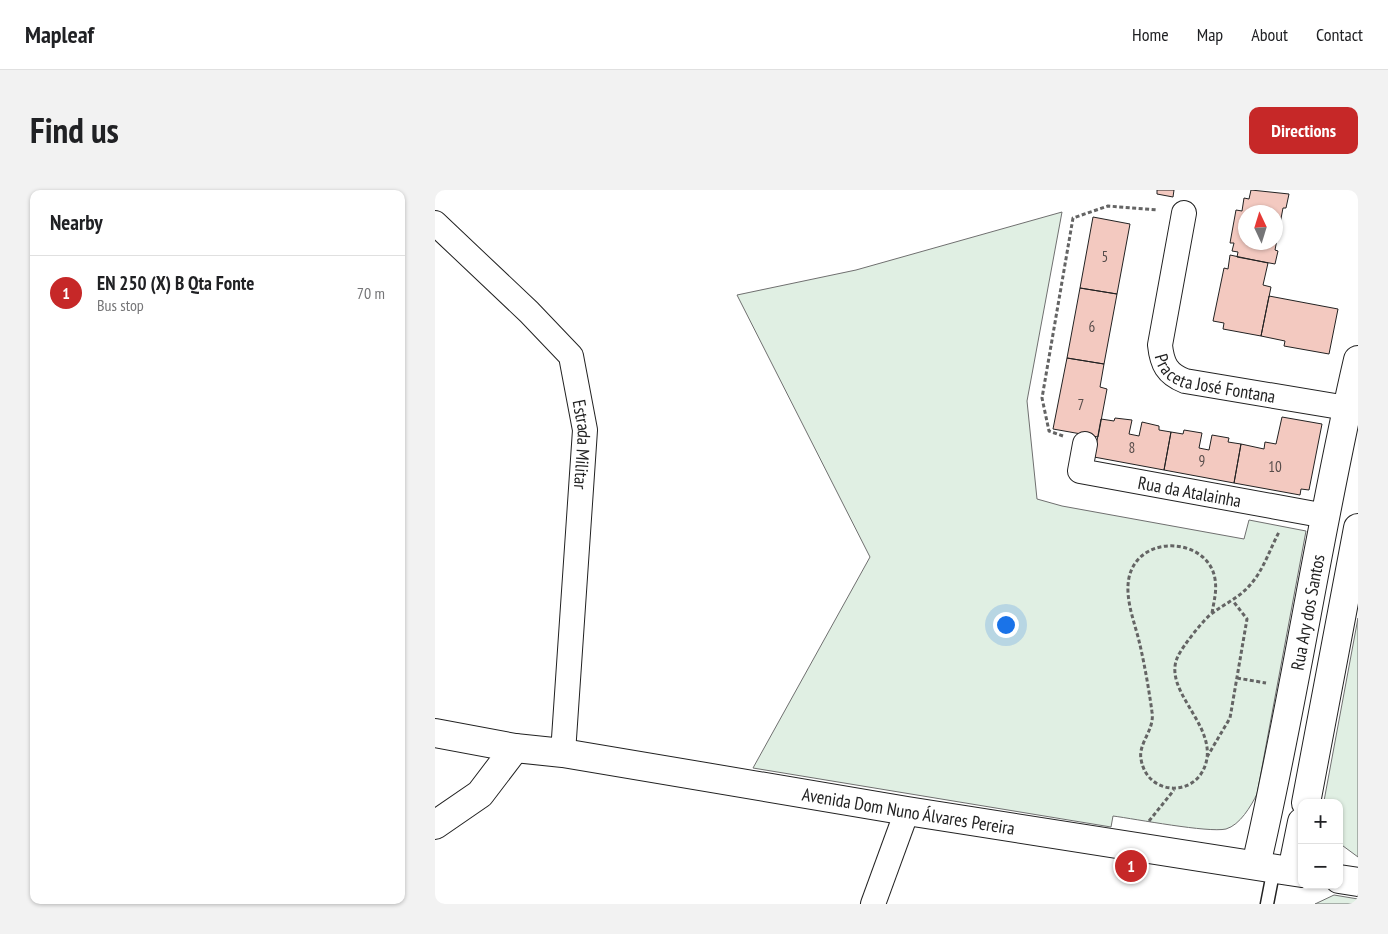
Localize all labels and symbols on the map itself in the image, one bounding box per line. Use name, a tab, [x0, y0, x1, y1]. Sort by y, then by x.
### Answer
north arrow	[1238, 205, 1283, 250]
house number: 5	[1102, 247, 1108, 266]
house number: 6	[1089, 317, 1096, 336]
street label: Praceta José Fontana	[1150, 351, 1277, 407]
house number: 7	[1078, 395, 1084, 414]
street label: Estrada Militar	[568, 398, 596, 490]
house number: 8	[1129, 438, 1135, 457]
house number: 9	[1199, 451, 1205, 470]
house number: 10	[1268, 457, 1282, 476]
street label: Rua da Atalainha	[1136, 470, 1243, 512]
street label: Rua Ary dos Santos	[1285, 552, 1329, 672]
your location	[993, 612, 1019, 638]
street label: Avenida Dom Nuno Álvares Pereira	[801, 782, 1016, 839]
pin: 1	[1115, 847, 1147, 885]

